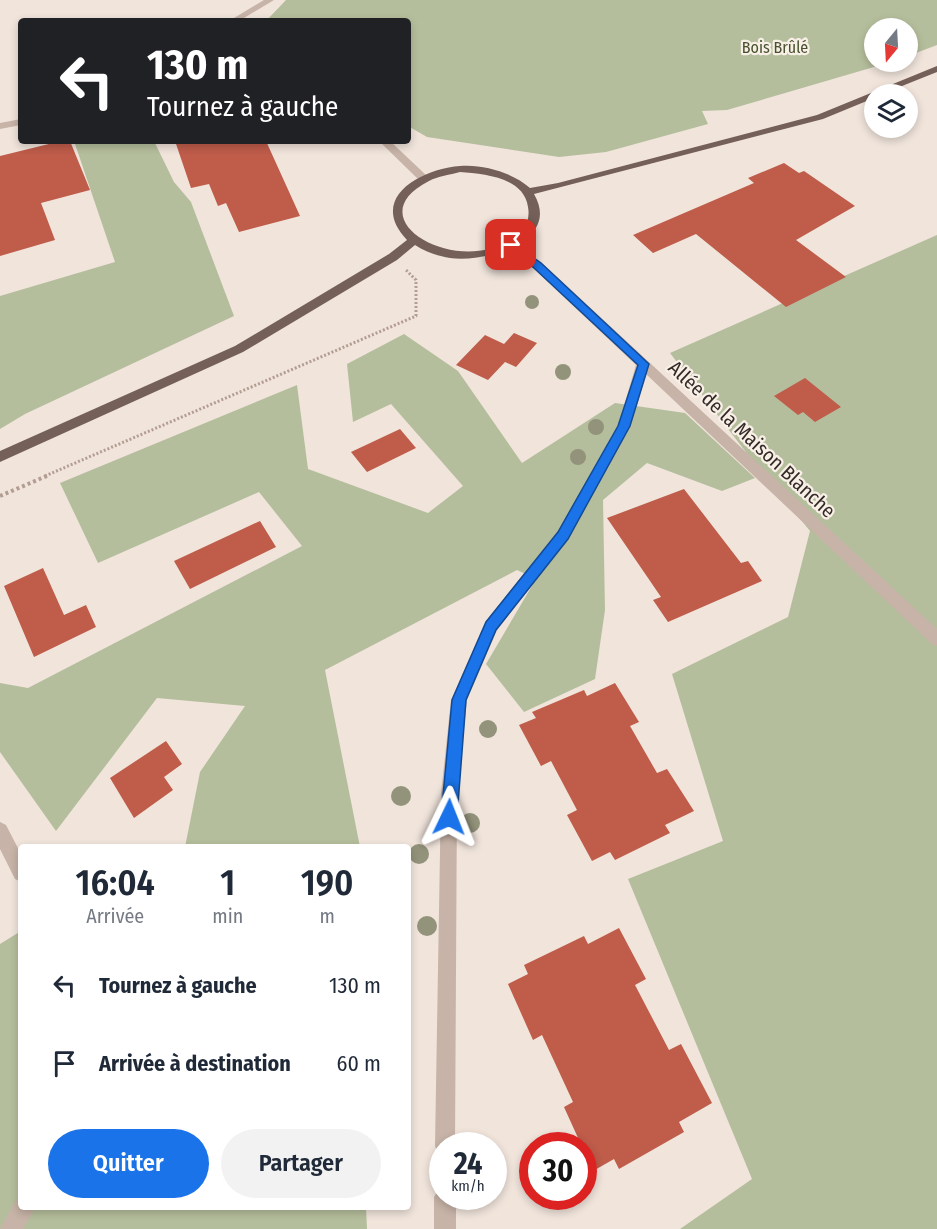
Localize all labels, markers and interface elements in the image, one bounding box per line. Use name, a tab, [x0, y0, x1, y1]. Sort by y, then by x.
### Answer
north arrow	[864, 18, 918, 72]
map controls	[864, 18, 918, 138]
park label: Bois Brûlé	[742, 38, 808, 57]
text: 130 m	[147, 40, 248, 90]
icon: left	[48, 42, 126, 120]
button: layers	[864, 84, 918, 138]
text: Tournez à gauche	[147, 91, 338, 123]
pin	[485, 219, 536, 270]
icon: arrive	[494, 228, 527, 261]
street label: Allée de la Maison Blanche	[664, 355, 840, 523]
position arrow	[417, 785, 481, 849]
text: 16:04	[75, 861, 155, 905]
text: 1	[220, 861, 235, 905]
text: 190	[301, 861, 353, 905]
text: Arrivée	[86, 904, 144, 928]
text: min	[212, 904, 243, 928]
text: m	[319, 904, 335, 928]
icon: left	[48, 969, 81, 1002]
text: Tournez à gauche	[99, 972, 257, 999]
text: 130 m	[329, 972, 381, 999]
icon: arrive	[48, 1047, 81, 1080]
text: Arrivée à destination	[99, 1050, 291, 1077]
text: 60 m	[337, 1050, 381, 1077]
button: Quitter	[48, 1129, 209, 1198]
button: Partager	[221, 1129, 381, 1198]
speed limit sign: 30	[519, 1132, 597, 1210]
text: 24	[454, 1146, 482, 1182]
text: km/h	[451, 1177, 485, 1195]

